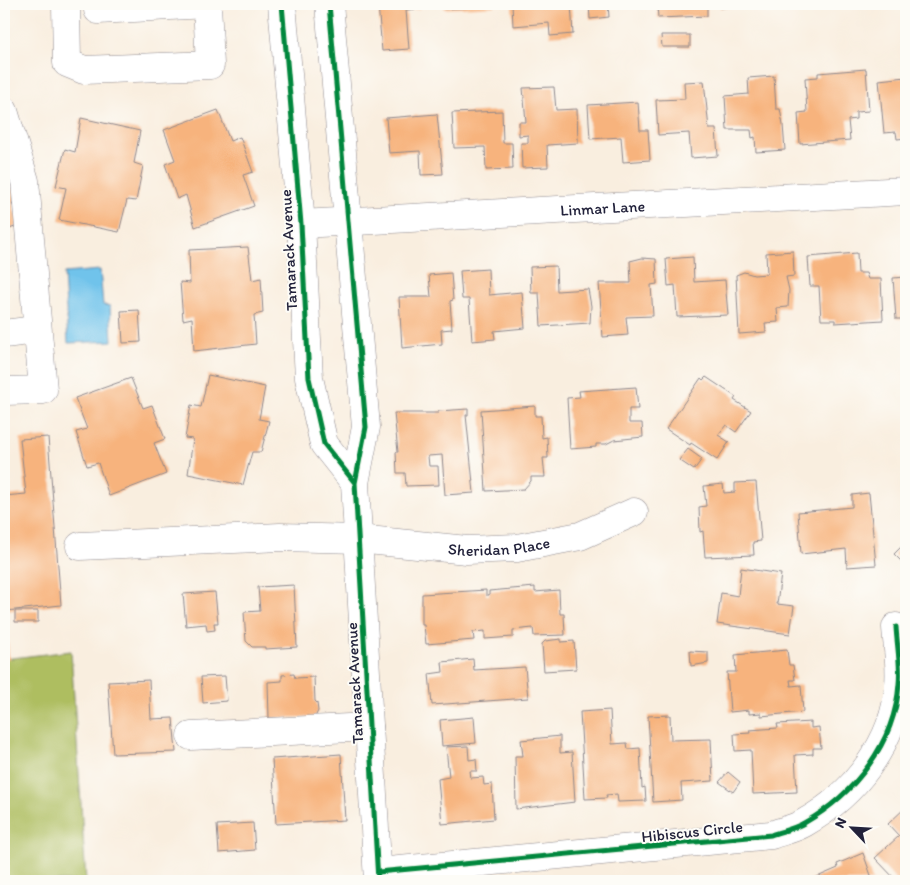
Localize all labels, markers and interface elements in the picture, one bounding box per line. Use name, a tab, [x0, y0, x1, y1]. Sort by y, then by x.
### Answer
street label: Tamarack Avenue	[276, 188, 301, 311]
street label: Linmar Lane	[560, 196, 646, 220]
street label: Sheridan Place	[447, 533, 552, 560]
street label: Tamarack Avenue	[342, 621, 367, 744]
north arrow	[828, 802, 878, 852]
text: N	[831, 815, 850, 831]
street label: Hibiscus Circle	[640, 817, 744, 846]

